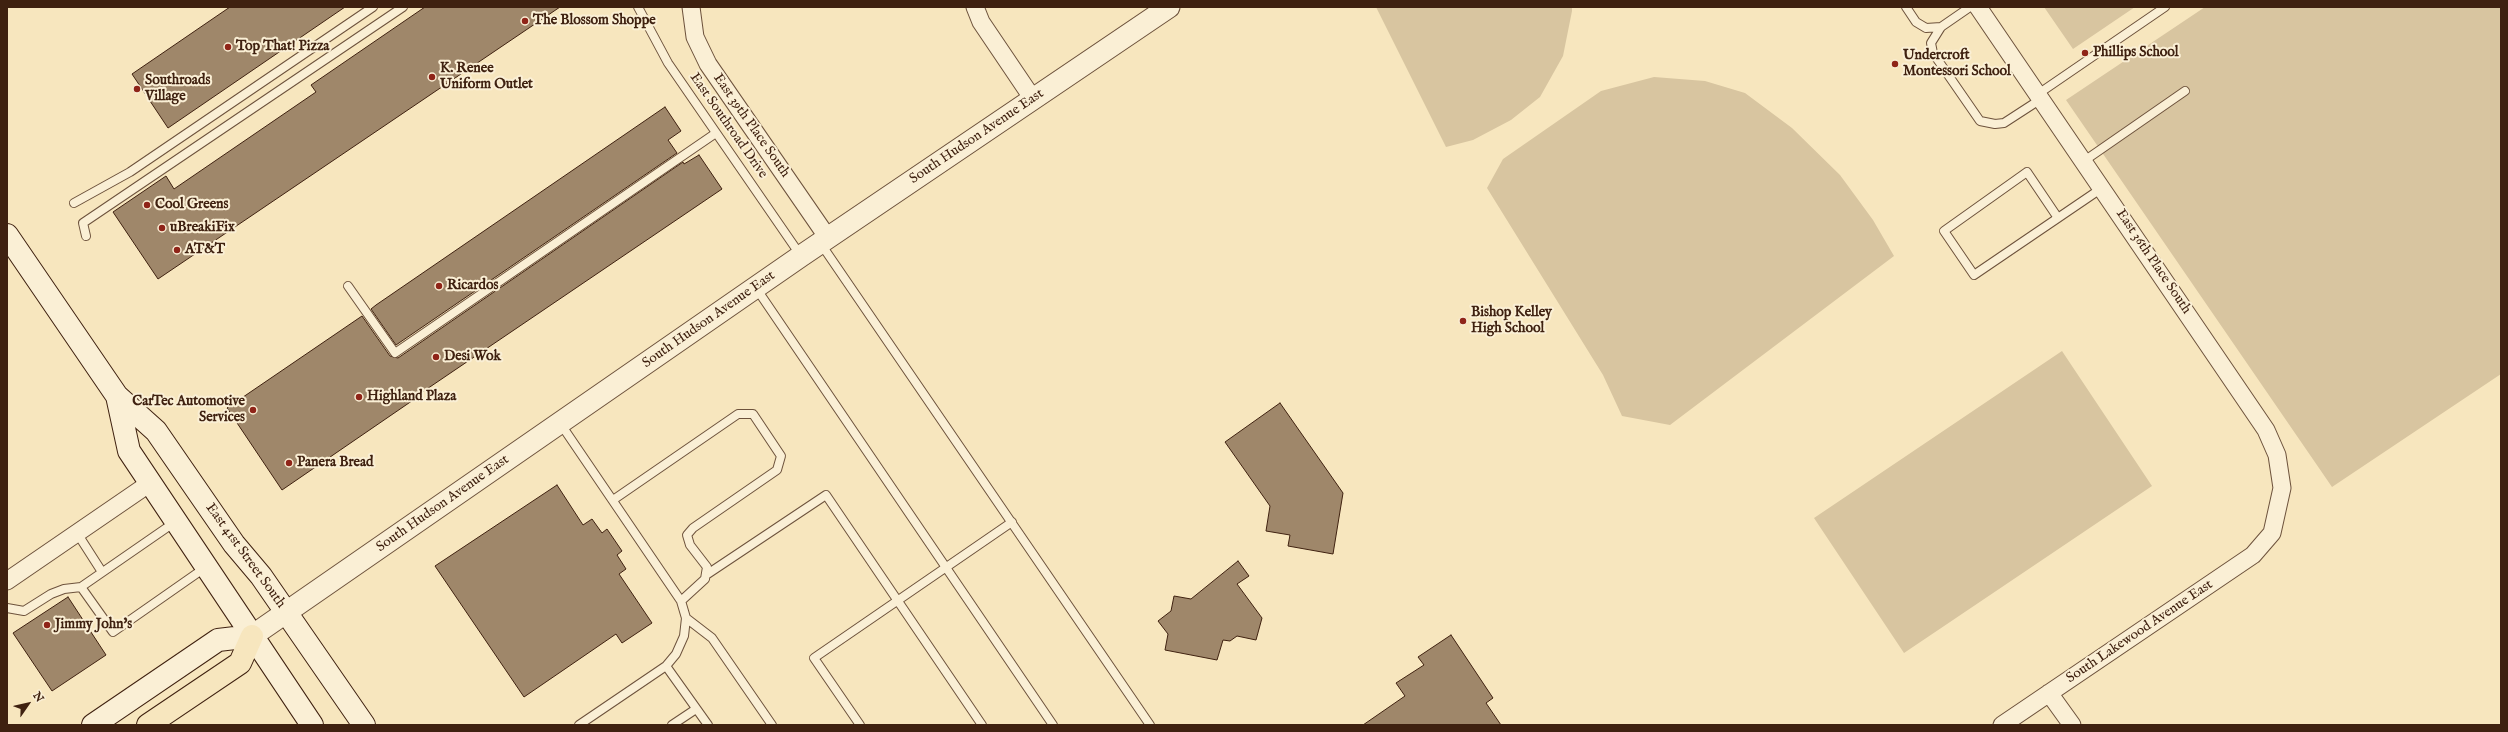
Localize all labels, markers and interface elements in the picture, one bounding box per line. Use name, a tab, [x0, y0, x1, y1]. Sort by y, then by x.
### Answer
place label: The Blossom Shoppe	[533, 13, 656, 29]
marker: The Blossom Shoppe	[520, 16, 530, 26]
place label: Top That! Pizza	[236, 39, 329, 55]
marker: Top That! Pizza	[223, 42, 233, 52]
place label: Phillips School	[2093, 45, 2179, 61]
place label: Undercroft Montessori School	[1903, 48, 2011, 80]
marker: Phillips School	[2080, 48, 2090, 58]
marker: Undercroft Montessori School	[1890, 59, 1900, 69]
place label: K. Renee Uniform Outlet	[440, 61, 533, 94]
street label: East Southroad Drive	[685, 70, 771, 182]
street label: East 39th Place South	[709, 71, 793, 181]
marker: K. Renee Uniform Outlet	[427, 72, 437, 82]
place label: Southroads Village	[145, 73, 210, 106]
marker: Southroads Village	[132, 84, 142, 94]
street label: South Hudson Avenue East	[907, 86, 1047, 188]
place label: Cool Greens	[155, 197, 228, 213]
marker: Cool Greens	[142, 200, 152, 210]
street label: East 36th Place South	[2112, 206, 2194, 318]
place label: uBreakiFix	[170, 220, 235, 236]
marker: uBreakiFix	[157, 223, 167, 233]
place label: AT&T	[185, 242, 225, 258]
marker: AT&T	[172, 245, 182, 255]
street label: South Hudson Avenue East	[639, 268, 779, 372]
place label: Ricardos	[447, 278, 498, 294]
marker: Ricardos	[434, 281, 444, 291]
place label: Bishop Kelley High School	[1471, 305, 1552, 338]
marker: Bishop Kelley High School	[1458, 316, 1468, 326]
place label: Desi Wok	[444, 349, 501, 365]
marker: Desi Wok	[431, 352, 441, 362]
place label: Highland Plaza	[367, 389, 456, 405]
marker: Highland Plaza	[354, 392, 364, 402]
place label: CarTec Automotive Services	[132, 394, 245, 426]
marker: CarTec Automotive Services	[248, 405, 258, 415]
street label: South Hudson Avenue East	[373, 452, 513, 556]
place label: Panera Bread	[297, 455, 374, 471]
marker: Panera Bread	[284, 458, 294, 468]
street label: East 41st Street South	[201, 500, 289, 612]
street label: South Lakewood Avenue East	[2064, 577, 2216, 687]
place label: Jimmy John's	[55, 617, 132, 633]
marker: Jimmy John's	[42, 620, 52, 630]
north arrow	[8, 684, 48, 724]
text: N	[29, 689, 46, 705]

